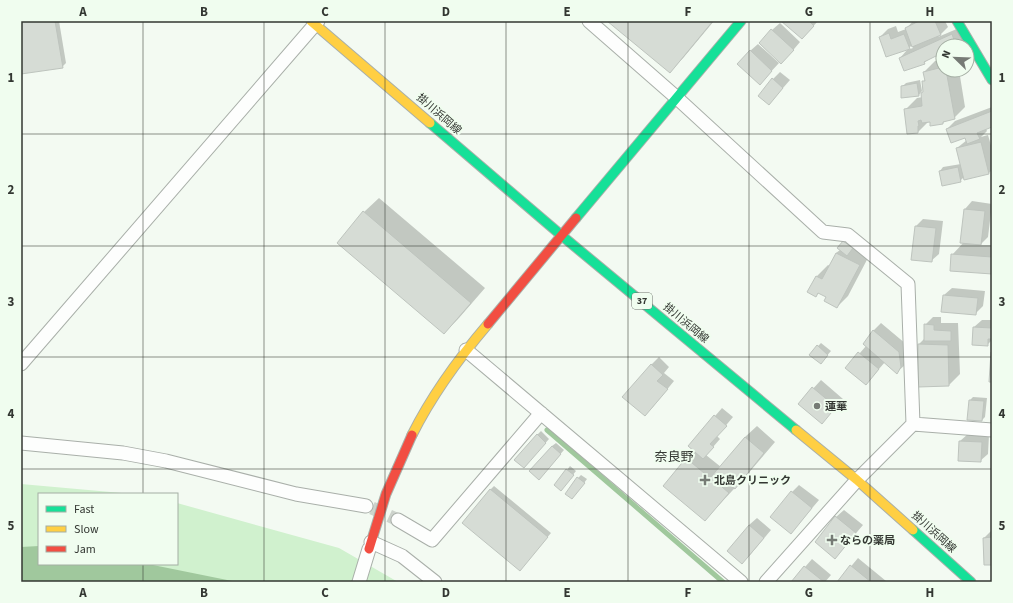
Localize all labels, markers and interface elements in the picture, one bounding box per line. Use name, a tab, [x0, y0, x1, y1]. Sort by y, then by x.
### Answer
text: A	[78, 3, 87, 21]
text: B	[200, 3, 208, 21]
text: C	[321, 3, 329, 21]
text: D	[442, 3, 450, 21]
text: E	[563, 3, 571, 21]
text: F	[685, 3, 692, 21]
text: G	[805, 3, 813, 21]
text: H	[926, 3, 934, 21]
north arrow	[935, 38, 975, 78]
text: N	[938, 48, 955, 61]
text: 1	[8, 69, 15, 87]
text: 1	[999, 69, 1006, 87]
street label: 掛川浜岡線	[413, 90, 465, 138]
text: 2	[8, 181, 15, 199]
text: 2	[999, 181, 1006, 199]
text: 3	[8, 293, 15, 311]
road number: 37	[632, 293, 652, 309]
text: 3	[999, 293, 1006, 311]
street label: 掛川浜岡線	[660, 300, 712, 346]
place label: 蓮華	[825, 399, 847, 414]
marker: 蓮華	[812, 401, 822, 411]
text: 4	[8, 405, 15, 423]
text: 4	[999, 405, 1006, 423]
district label: 奈良野	[654, 448, 694, 466]
place label: 北島クリニック	[714, 473, 791, 488]
marker: 北島クリニック	[699, 474, 711, 486]
legend	[38, 493, 178, 565]
text: Fast	[74, 501, 94, 518]
street label: 掛川浜岡線	[909, 508, 959, 556]
text: 5	[8, 517, 15, 535]
text: 5	[999, 517, 1006, 535]
text: Slow	[74, 521, 99, 538]
place label: ならの薬局	[840, 533, 895, 548]
marker: ならの薬局	[827, 535, 837, 545]
text: Jam	[74, 541, 96, 558]
text: A	[78, 584, 87, 602]
text: B	[200, 584, 208, 602]
text: C	[321, 584, 329, 602]
text: D	[442, 584, 450, 602]
text: E	[563, 584, 571, 602]
text: F	[685, 584, 692, 602]
text: G	[805, 584, 813, 602]
text: H	[926, 584, 934, 602]

